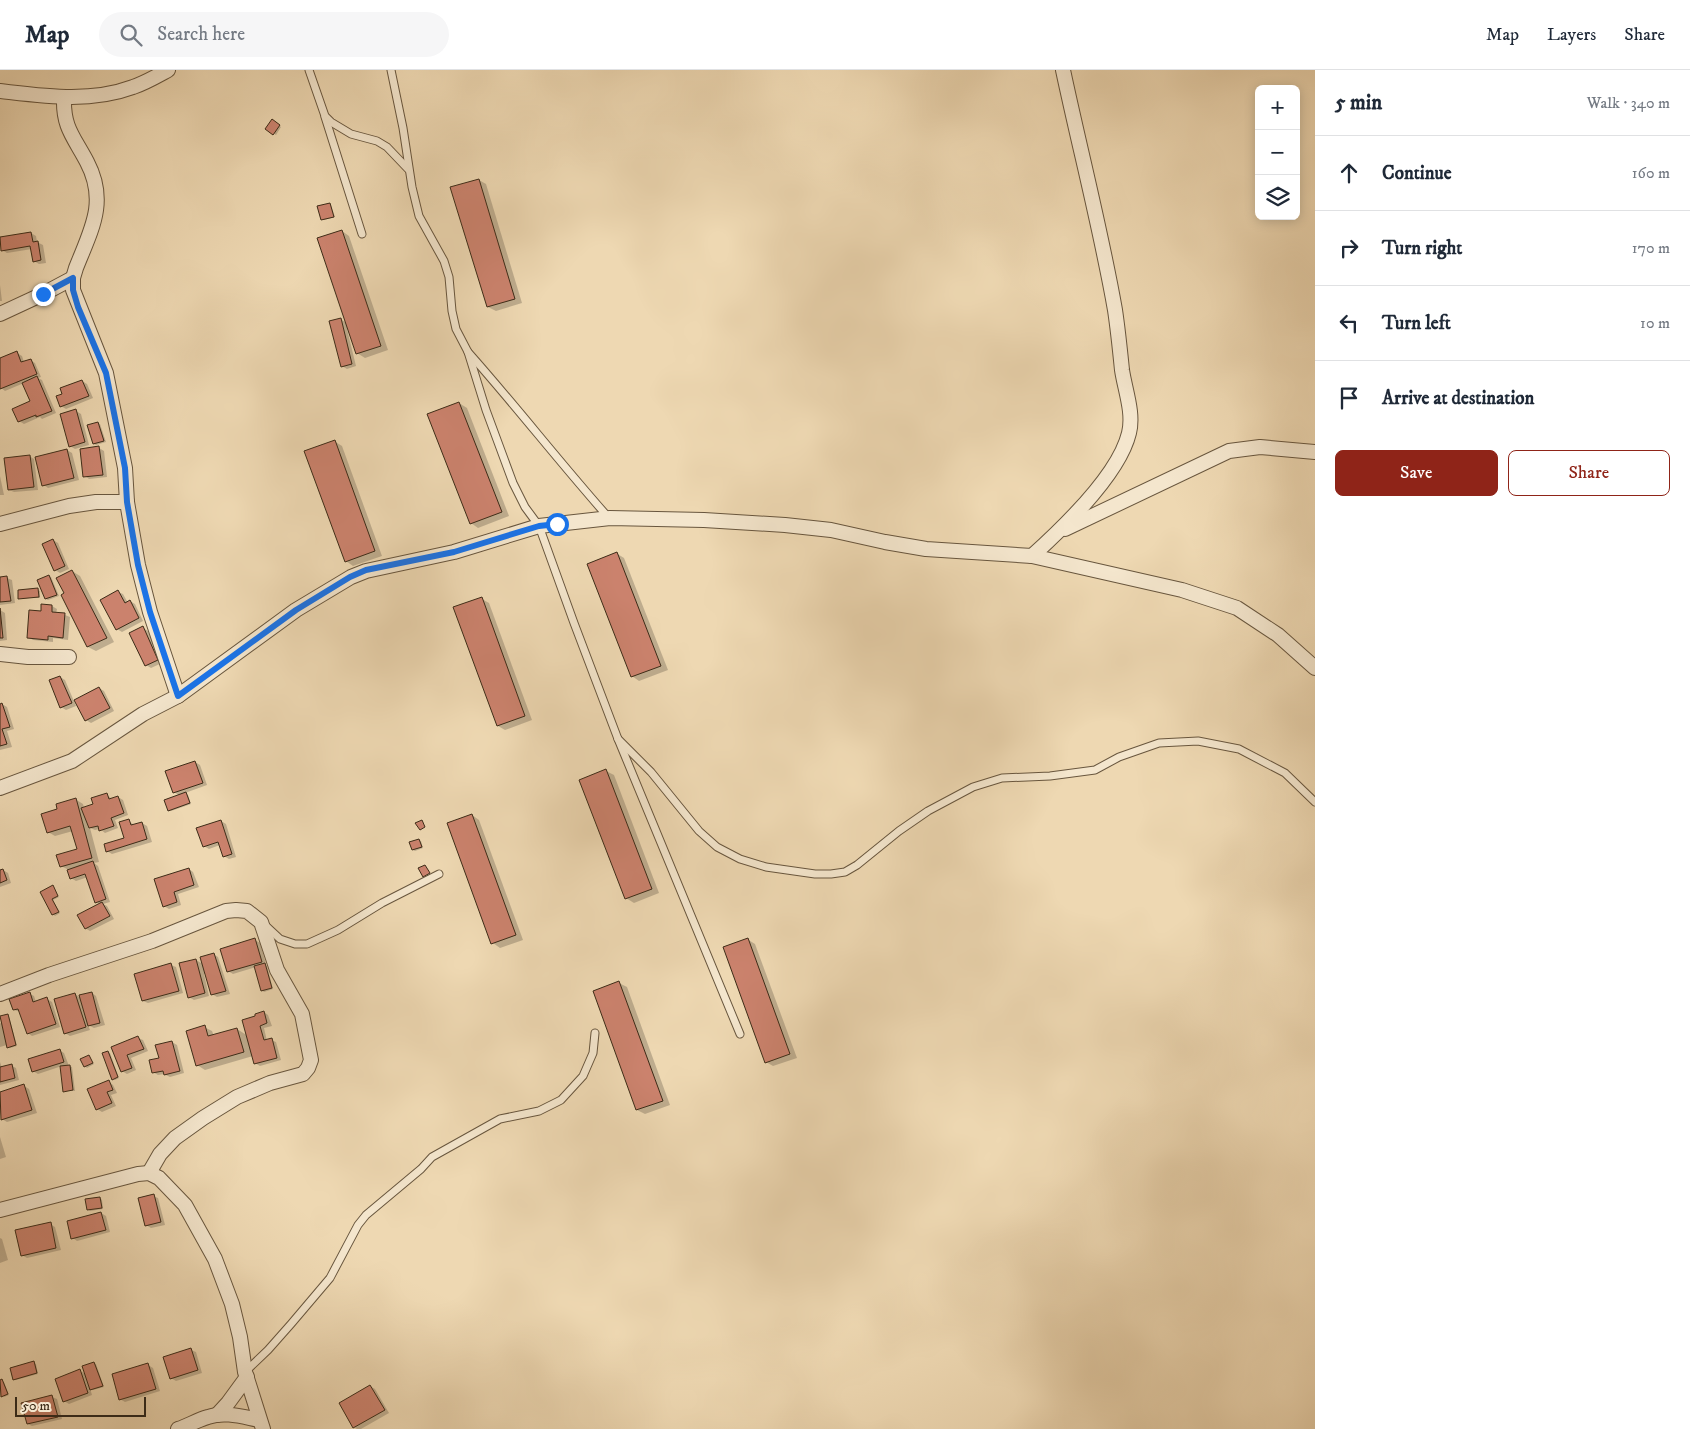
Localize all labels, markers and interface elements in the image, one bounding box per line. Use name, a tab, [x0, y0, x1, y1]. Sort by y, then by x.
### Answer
search box	[99, 12, 449, 57]
text: Map	[25, 20, 69, 50]
icon: search	[117, 21, 145, 49]
text: Search here	[157, 23, 245, 46]
text: Map	[1486, 24, 1519, 46]
text: Layers	[1547, 24, 1596, 46]
text: Share	[1624, 24, 1665, 46]
map controls	[1255, 85, 1300, 220]
button: +	[1255, 85, 1300, 130]
text: 5 min	[1335, 90, 1382, 116]
text: Walk · 340 m	[1587, 93, 1670, 113]
button: −	[1255, 130, 1300, 175]
icon: ahead	[1335, 159, 1363, 187]
text: Continue	[1382, 162, 1452, 185]
text: 160 m	[1632, 163, 1670, 183]
button: layers	[1255, 175, 1300, 220]
icon: right	[1335, 234, 1363, 262]
text: Turn right	[1382, 237, 1462, 260]
text: 170 m	[1632, 238, 1670, 258]
route end	[32, 283, 55, 306]
icon: left	[1335, 309, 1363, 337]
text: Turn left	[1382, 312, 1451, 335]
text: 10 m	[1640, 313, 1670, 333]
icon: arrive	[1335, 384, 1363, 412]
text: Arrive at destination	[1382, 387, 1534, 410]
button: Save	[1335, 450, 1498, 496]
button: Share	[1508, 450, 1670, 496]
route start	[546, 513, 569, 536]
scale bar	[15, 1394, 146, 1417]
text: 50 m	[22, 1397, 50, 1415]

